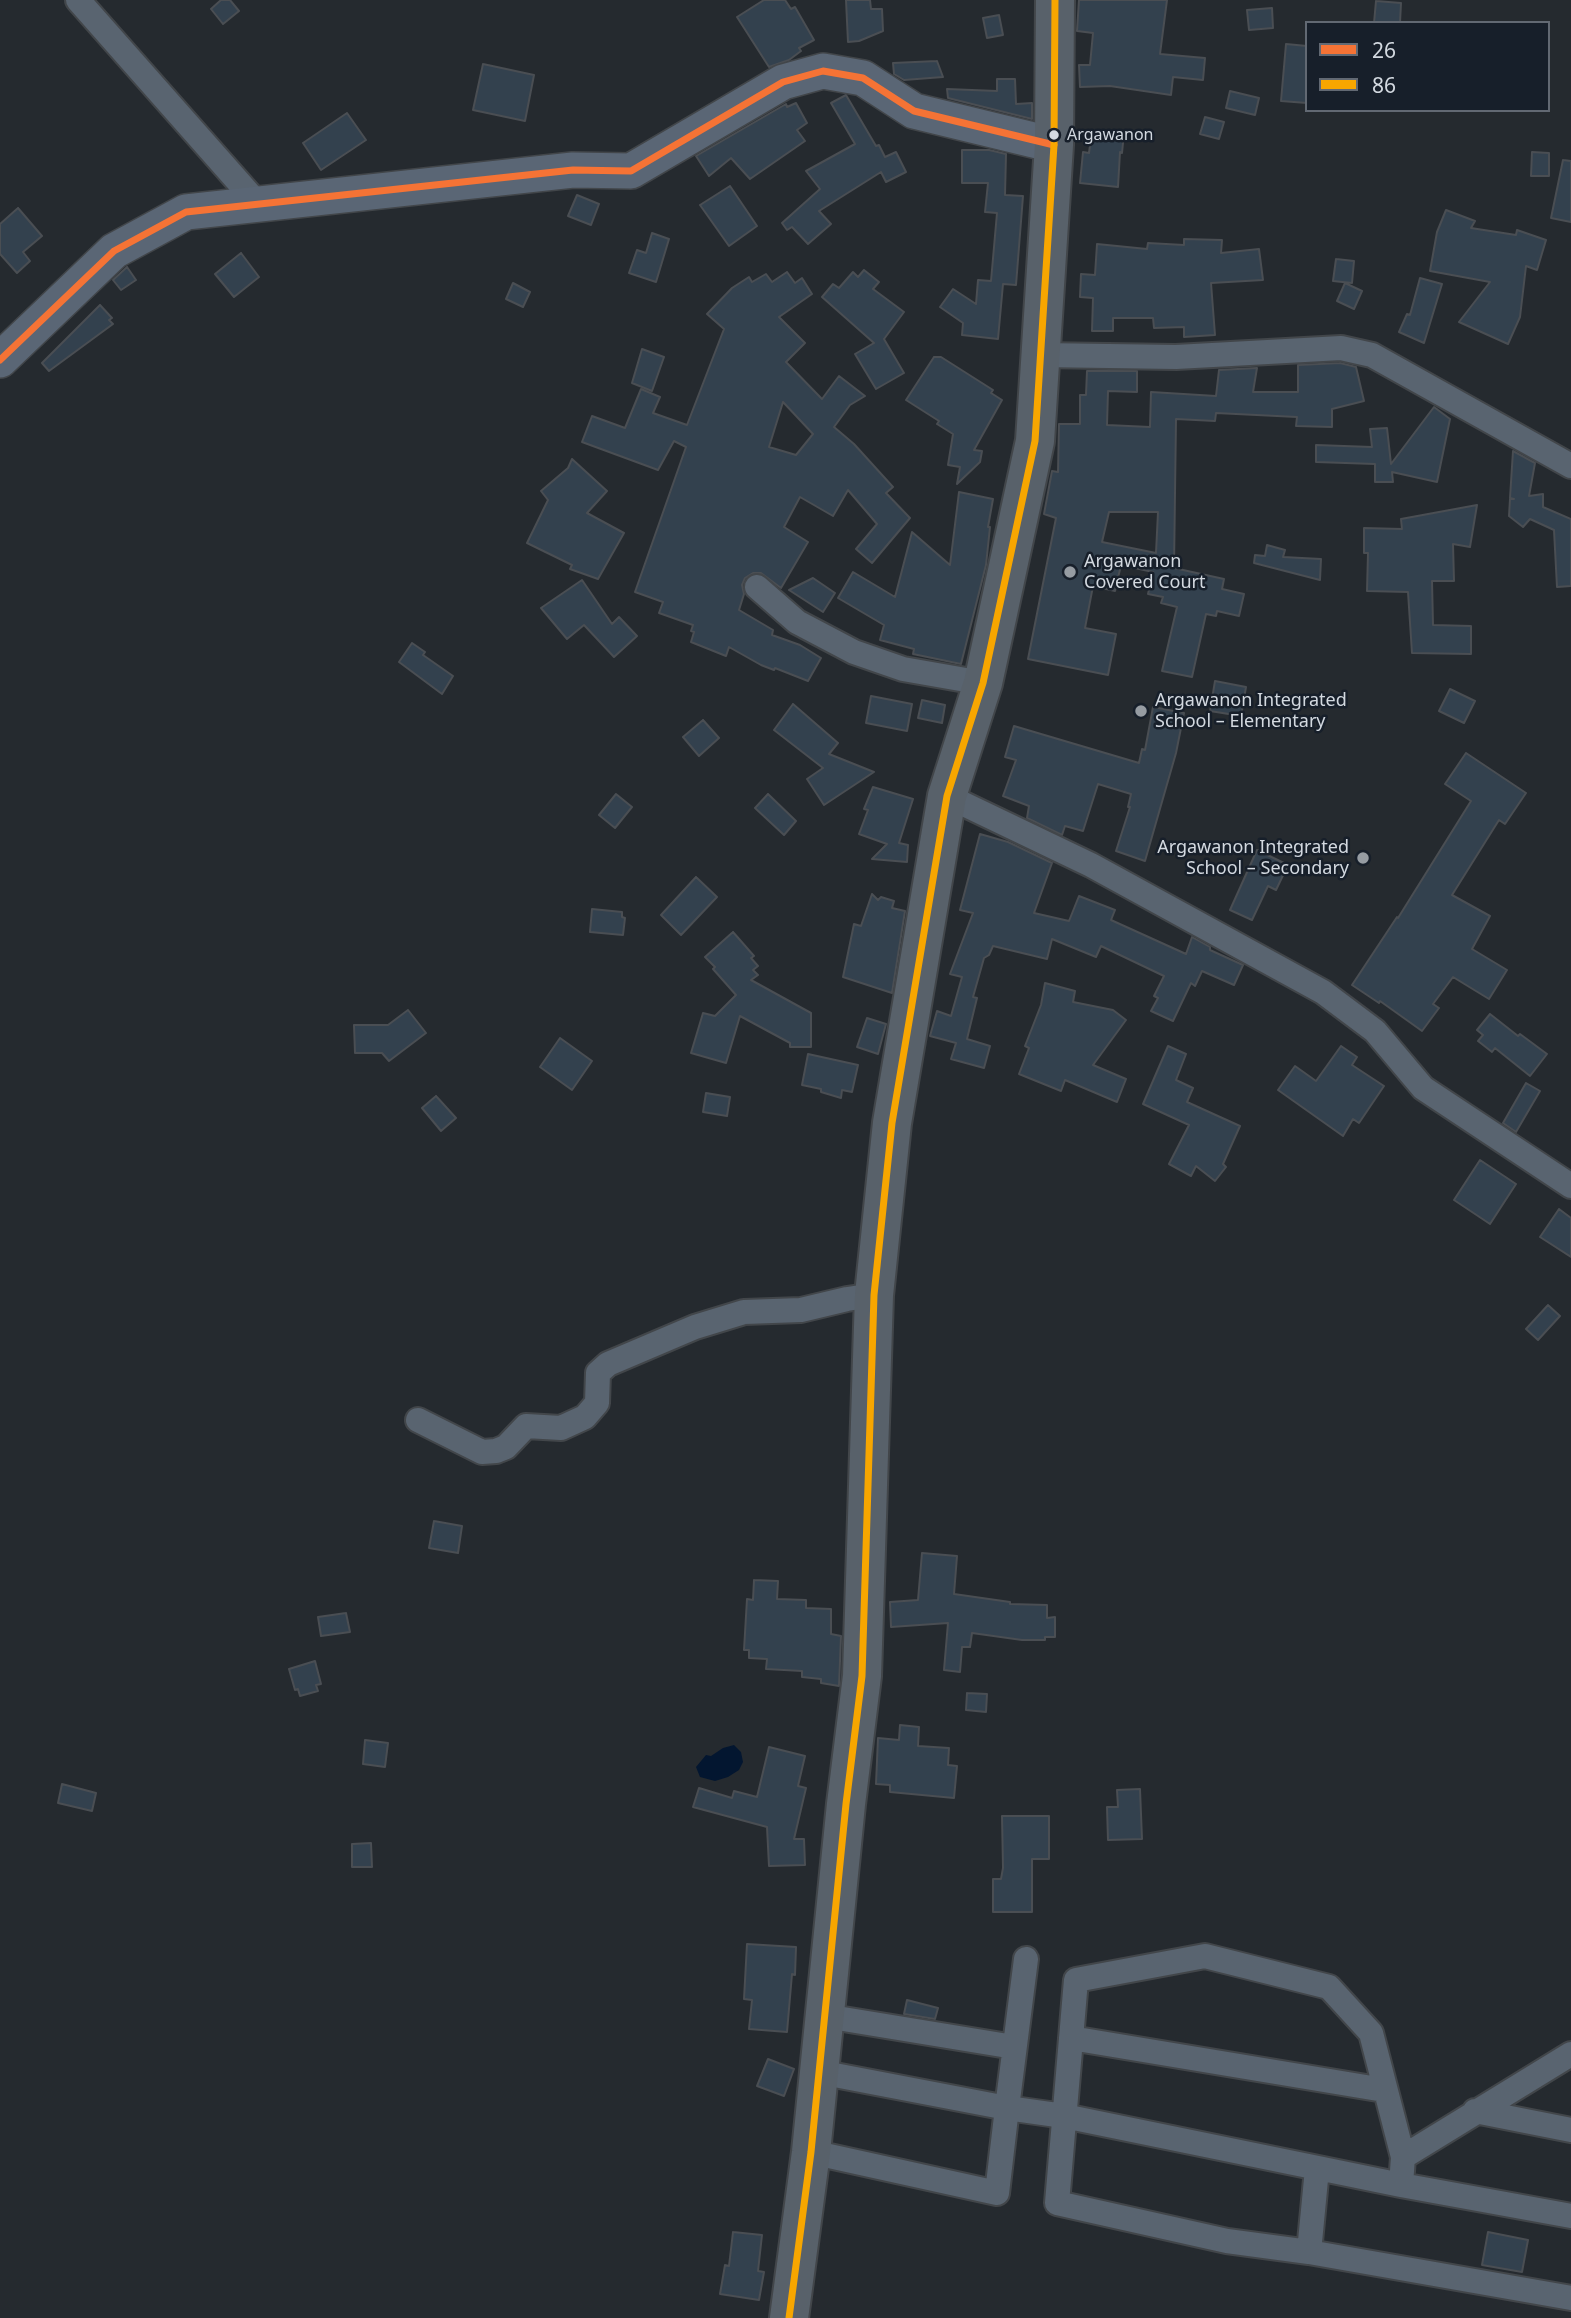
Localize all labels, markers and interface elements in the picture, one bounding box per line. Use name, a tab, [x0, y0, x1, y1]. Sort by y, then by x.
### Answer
legend	[1305, 21, 1550, 112]
text: 26	[1372, 36, 1396, 64]
text: 86	[1372, 71, 1396, 99]
place label: Argawanon	[1067, 125, 1153, 145]
marker: Argawanon	[1047, 128, 1061, 142]
place label: Argawanon Covered Court	[1084, 551, 1205, 594]
marker: Argawanon Covered Court	[1062, 564, 1078, 580]
place label: Argawanon Integrated School – Elementary	[1155, 690, 1347, 732]
marker: Argawanon Integrated School – Elementary	[1133, 703, 1149, 719]
place label: Argawanon Integrated School – Secondary	[1157, 837, 1349, 880]
marker: Argawanon Integrated School – Secondary	[1355, 850, 1371, 866]

